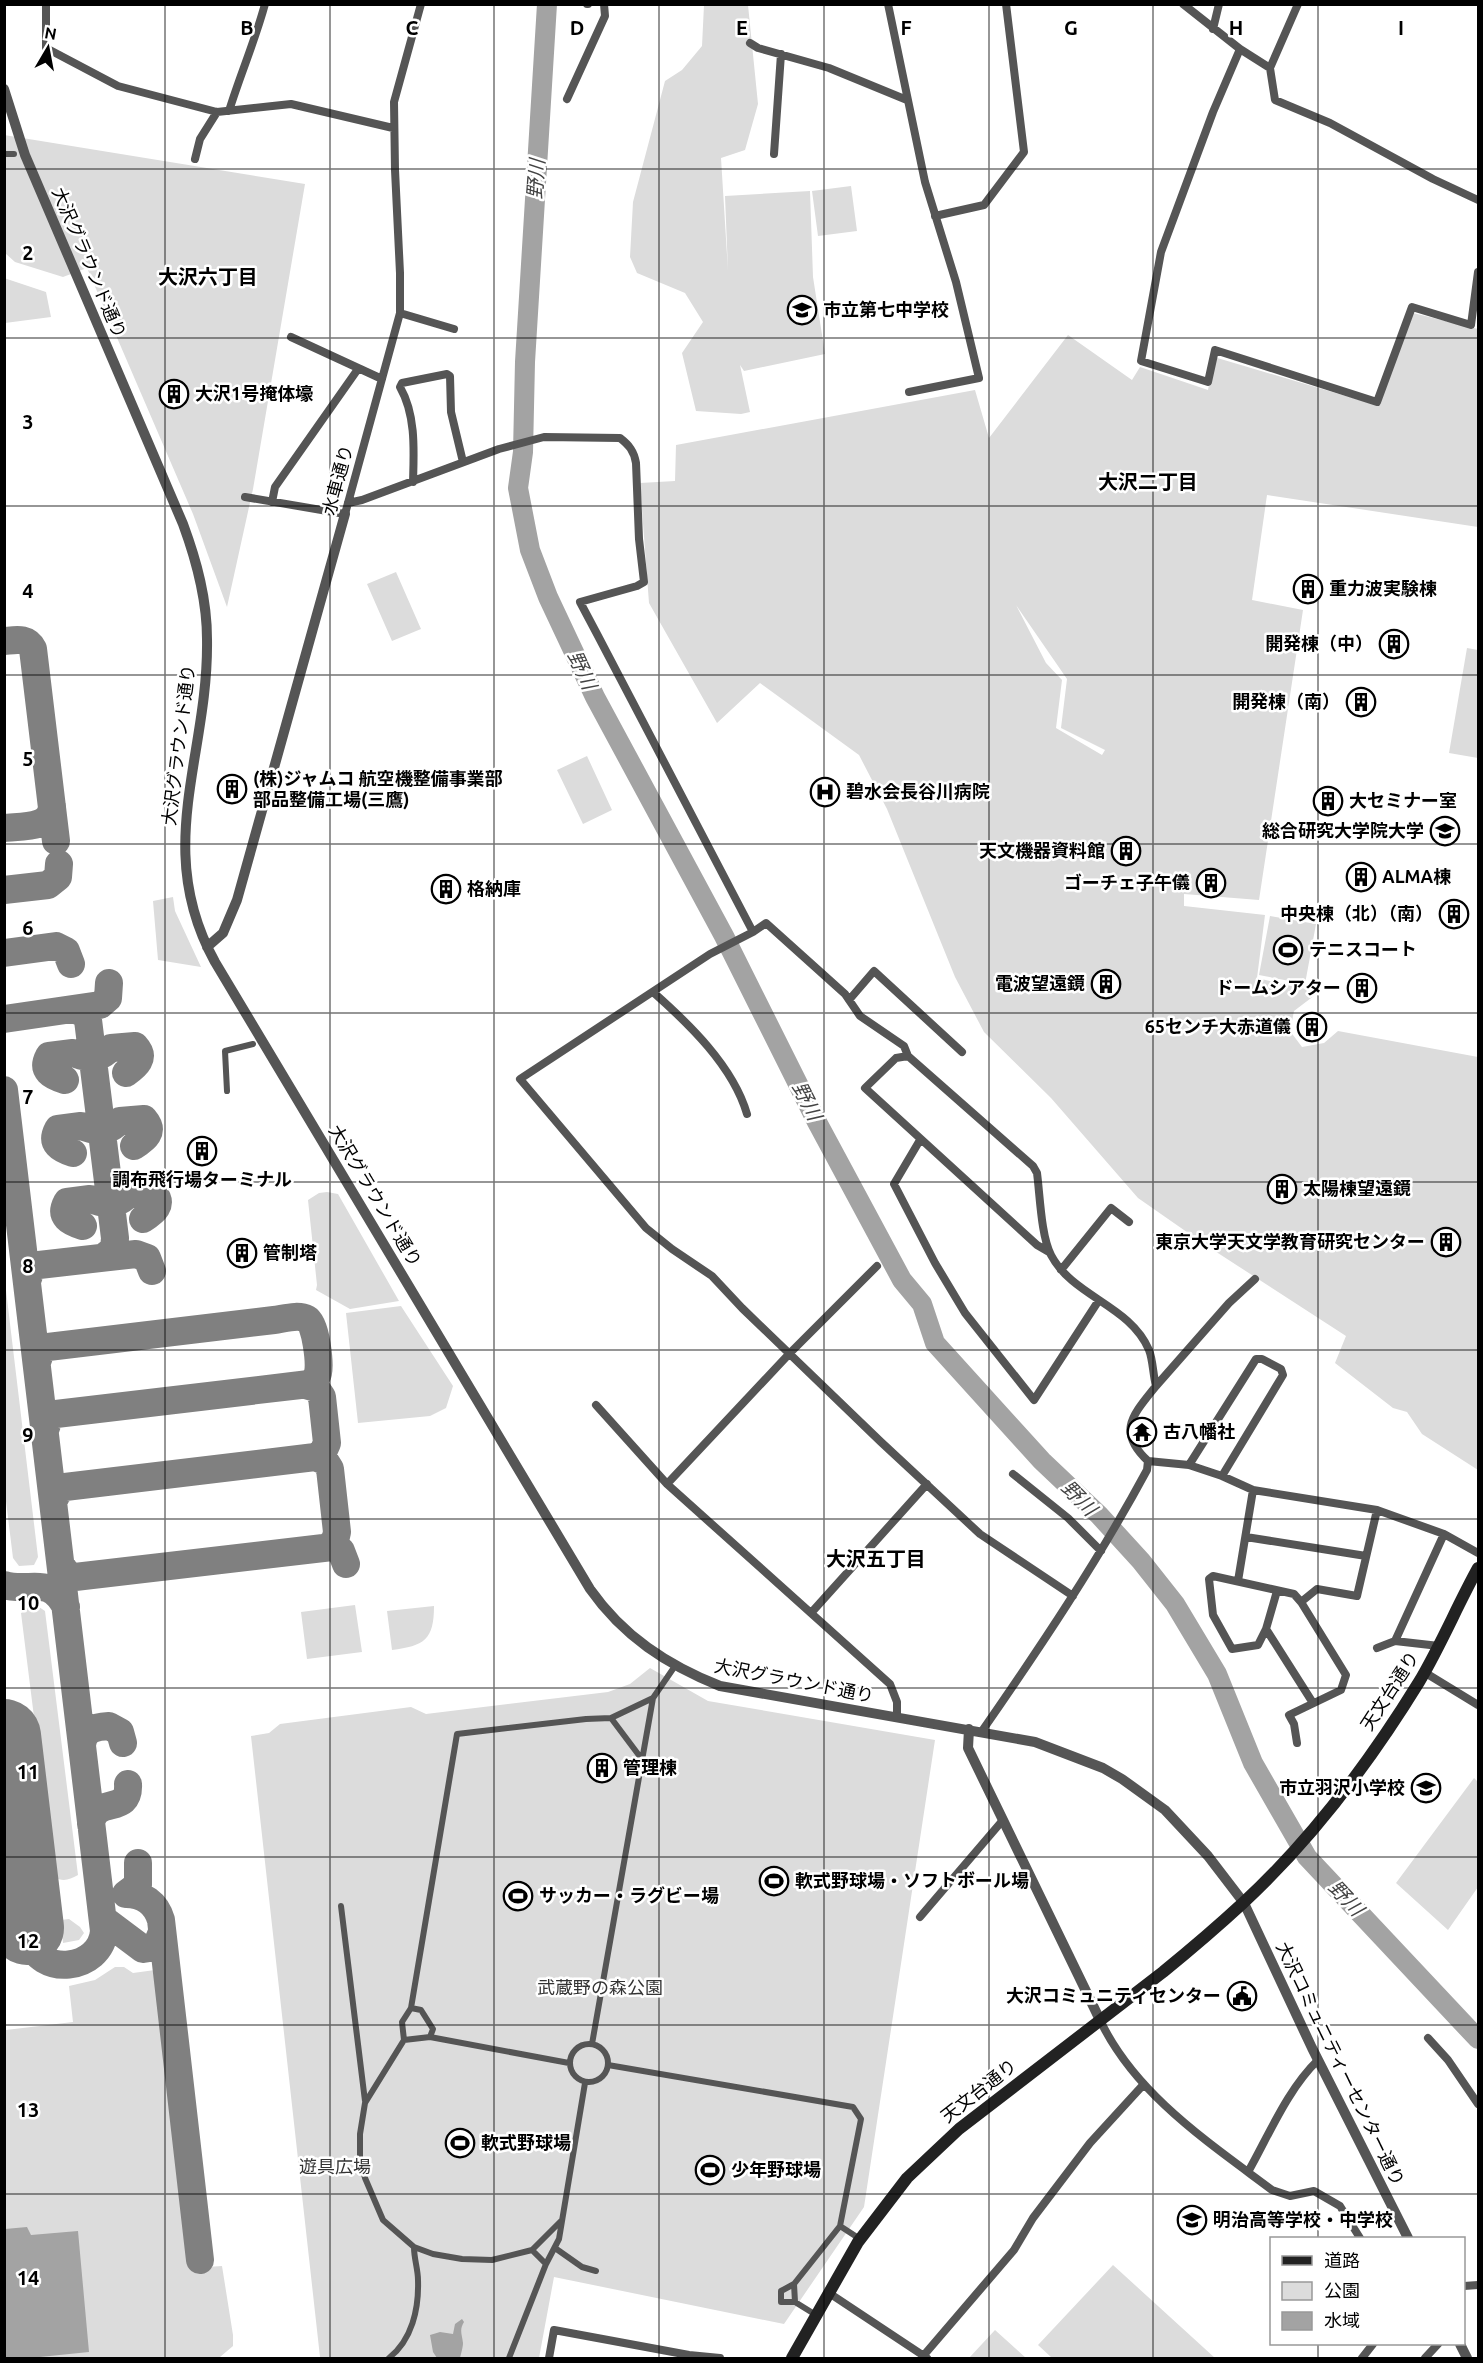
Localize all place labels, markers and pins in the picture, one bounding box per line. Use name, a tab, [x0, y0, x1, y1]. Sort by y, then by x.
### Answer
school or university icon: 市立第七中学校	[786, 294, 818, 326]
place label: 市立第七中学校	[823, 299, 949, 319]
building icon: 大沢1号掩体壕	[158, 378, 190, 410]
place label: 大沢1号掩体壕	[195, 383, 313, 403]
building icon: 重力波実験棟	[1292, 573, 1324, 605]
place label: 重力波実験棟	[1329, 578, 1437, 598]
building icon: 開発棟（中）	[1378, 628, 1410, 660]
place label: 開発棟（中）	[1265, 633, 1373, 653]
building icon: 開発棟（南）	[1345, 686, 1377, 718]
place label: 開発棟（南）	[1232, 691, 1340, 711]
place label: (株)ジャムコ 航空機整備事業部 部品整備工場(三鷹)	[253, 768, 503, 810]
building icon: (株)ジャムコ 航空機整備事業部 部品整備工場(三鷹)	[216, 773, 248, 805]
hospital icon: 碧水会長谷川病院	[809, 776, 841, 808]
place label: 碧水会長谷川病院	[846, 781, 990, 801]
building icon: 大セミナー室	[1312, 785, 1344, 817]
place label: 大セミナー室	[1349, 790, 1457, 810]
school or university icon: 総合研究大学院大学	[1429, 815, 1461, 847]
place label: 総合研究大学院大学	[1262, 820, 1424, 840]
building icon: 天文機器資料館	[1110, 835, 1142, 867]
place label: 天文機器資料館	[979, 840, 1105, 860]
building icon: ALMA棟	[1345, 861, 1377, 893]
place label: ALMA棟	[1382, 866, 1451, 886]
building icon: ゴーチェ子午儀	[1195, 867, 1227, 899]
place label: ゴーチェ子午儀	[1064, 872, 1190, 892]
building icon: 格納庫	[430, 873, 462, 905]
place label: 格納庫	[467, 878, 521, 898]
building icon: 中央棟（北）（南）	[1438, 898, 1470, 930]
place label: 中央棟（北）（南）	[1280, 903, 1433, 923]
sports icon: テニスコート	[1272, 934, 1304, 966]
place label: テニスコート	[1309, 939, 1417, 959]
building icon: 電波望遠鏡	[1090, 968, 1122, 1000]
building icon: ドームシアター	[1346, 972, 1378, 1004]
place label: 電波望遠鏡	[995, 973, 1085, 993]
place label: ドームシアター	[1216, 977, 1341, 997]
building icon: 65センチ大赤道儀	[1296, 1011, 1328, 1043]
place label: 65センチ大赤道儀	[1145, 1016, 1291, 1036]
building icon: 調布飛行場ターミナル	[186, 1135, 218, 1167]
place label: 調布飛行場ターミナル	[112, 1169, 292, 1189]
building icon: 太陽棟望遠鏡	[1266, 1173, 1298, 1205]
place label: 太陽棟望遠鏡	[1303, 1178, 1411, 1198]
building icon: 東京大学天文学教育研究センター	[1430, 1226, 1462, 1258]
place label: 東京大学天文学教育研究センター	[1155, 1231, 1425, 1251]
building icon: 管制塔	[226, 1237, 258, 1269]
place label: 管制塔	[263, 1242, 317, 1262]
temple icon: 古八幡社	[1126, 1416, 1158, 1448]
place label: 古八幡社	[1163, 1421, 1235, 1441]
building icon: 管理棟	[586, 1752, 618, 1784]
place label: 管理棟	[623, 1757, 677, 1777]
school or university icon: 市立羽沢小学校	[1410, 1772, 1442, 1804]
place label: 市立羽沢小学校	[1279, 1777, 1405, 1797]
sports icon: 軟式野球場・ソフトボール場	[758, 1865, 790, 1897]
place label: 軟式野球場・ソフトボール場	[795, 1870, 1029, 1890]
sports icon: サッカー・ラグビー場	[502, 1880, 534, 1912]
place label: サッカー・ラグビー場	[539, 1885, 719, 1905]
public building icon: 大沢コミュニティセンター	[1226, 1980, 1258, 2012]
place label: 大沢コミュニティセンター	[1006, 1985, 1221, 2005]
sports icon: 軟式野球場	[444, 2127, 476, 2159]
place label: 軟式野球場	[481, 2132, 571, 2152]
sports icon: 少年野球場	[694, 2154, 726, 2186]
place label: 少年野球場	[731, 2159, 821, 2179]
school or university icon: 明治高等学校・中学校	[1176, 2204, 1208, 2236]
place label: 明治高等学校・中学校	[1213, 2209, 1393, 2229]

